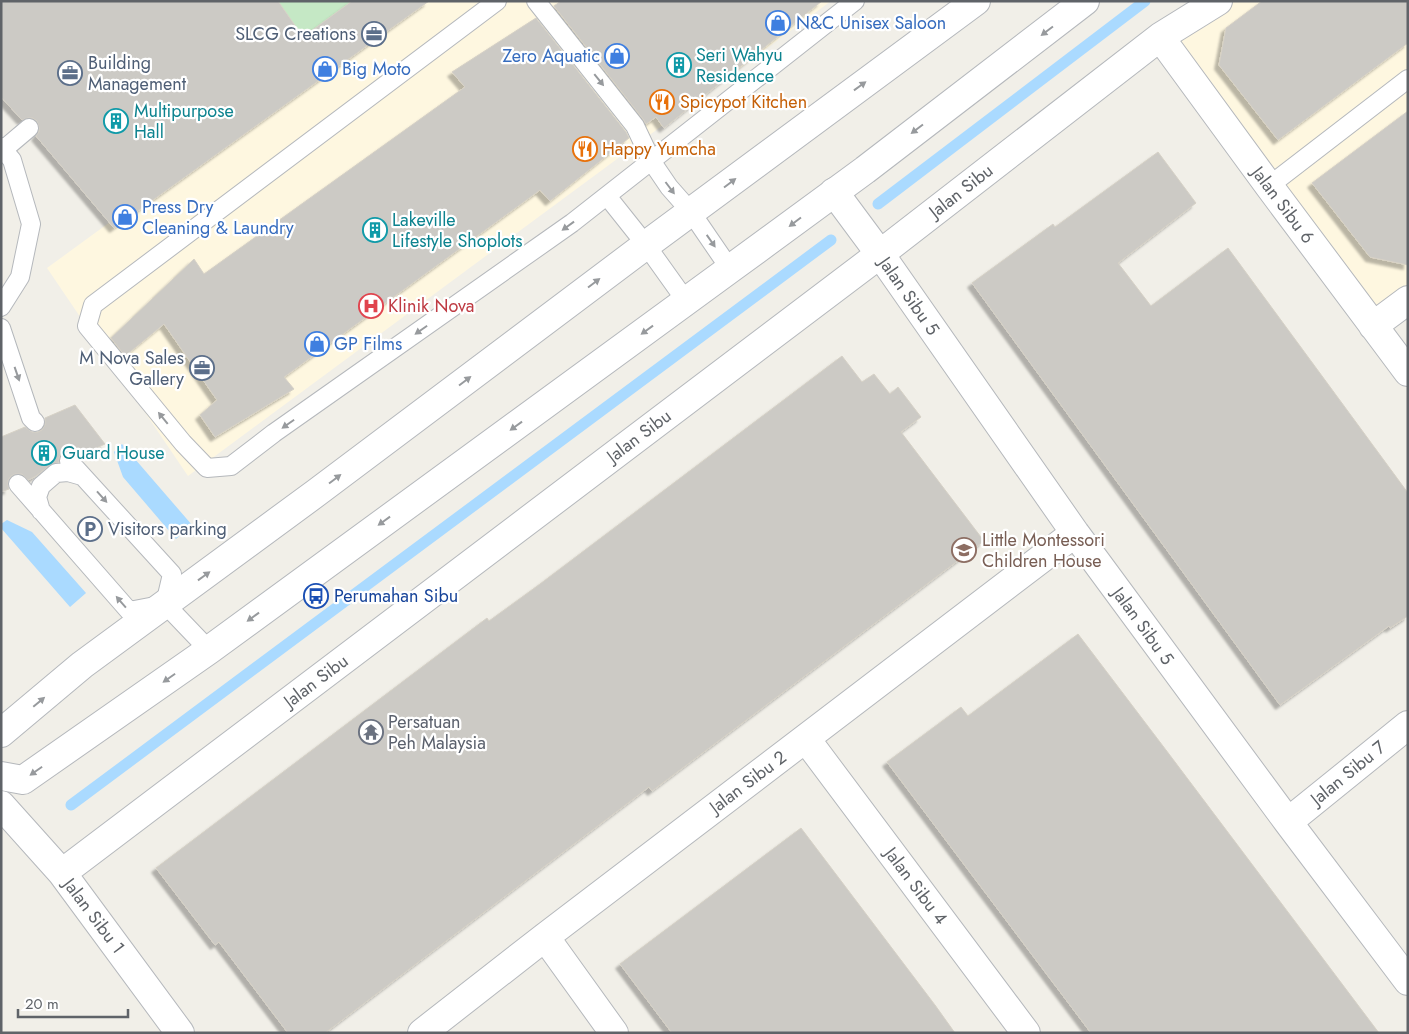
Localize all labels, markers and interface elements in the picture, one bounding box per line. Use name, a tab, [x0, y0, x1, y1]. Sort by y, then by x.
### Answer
shop icon: N&C Unisex Saloon	[765, 10, 791, 36]
place label: N&C Unisex Saloon	[796, 10, 946, 36]
place label: SLCG Creations	[235, 21, 356, 47]
office icon: SLCG Creations	[361, 21, 387, 47]
one-way arrow	[1040, 26, 1054, 36]
place label: Seri Wahyu Residence	[696, 42, 783, 89]
place label: Zero Aquatic	[502, 43, 600, 69]
shop icon: Zero Aquatic	[604, 43, 630, 69]
place label: Building Management	[88, 50, 187, 97]
building icon: Seri Wahyu Residence	[666, 52, 692, 78]
shop icon: Big Moto	[312, 56, 338, 82]
place label: Big Moto	[342, 56, 411, 82]
office icon: Building Management	[57, 60, 83, 86]
one-way arrow	[593, 74, 604, 87]
one-way arrow	[853, 81, 867, 91]
restaurant icon: Spicypot Kitchen	[649, 89, 675, 115]
place label: Spicypot Kitchen	[680, 89, 807, 115]
place label: Multipurpose Hall	[134, 98, 234, 145]
building icon: Multipurpose Hall	[103, 108, 129, 134]
one-way arrow	[911, 124, 924, 135]
restaurant icon: Happy Yumcha	[572, 136, 598, 162]
place label: Happy Yumcha	[602, 136, 716, 162]
street label: Jalan Sibu	[922, 158, 999, 226]
street label: Jalan Sibu 6	[1244, 159, 1321, 249]
one-way arrow	[723, 178, 737, 188]
one-way arrow	[665, 181, 676, 194]
place label: Press Dry Cleaning & Laundry	[142, 194, 294, 241]
shop icon: Press Dry Cleaning & Laundry	[112, 204, 138, 230]
place label: Lakeville Lifestyle Shoplots	[392, 207, 522, 254]
one-way arrow	[789, 216, 802, 227]
building icon: Lakeville Lifestyle Shoplots	[362, 217, 388, 243]
one-way arrow	[561, 221, 575, 231]
one-way arrow	[706, 234, 716, 248]
street label: Jalan Sibu 5	[871, 250, 946, 340]
one-way arrow	[587, 278, 600, 289]
hospital icon: Klinik Nova	[358, 293, 384, 319]
place label: Klinik Nova	[388, 293, 475, 319]
one-way arrow	[414, 325, 428, 335]
one-way arrow	[640, 325, 654, 335]
shop icon: GP Films	[304, 331, 330, 357]
place label: GP Films	[334, 331, 402, 357]
place label: M Nova Sales Gallery	[79, 345, 184, 392]
office icon: M Nova Sales Gallery	[189, 355, 215, 381]
one-way arrow	[13, 367, 21, 382]
one-way arrow	[458, 376, 472, 386]
street label: Jalan Sibu	[600, 403, 677, 470]
one-way arrow	[157, 411, 168, 424]
one-way arrow	[282, 418, 295, 429]
one-way arrow	[510, 420, 523, 431]
building icon: Guard House	[31, 440, 57, 466]
place label: Guard House	[62, 440, 165, 466]
one-way arrow	[328, 473, 341, 484]
one-way arrow	[96, 491, 107, 504]
parking icon: Visitors parking	[77, 516, 103, 542]
place label: Visitors parking	[108, 516, 227, 542]
one-way arrow	[377, 516, 391, 526]
place label: Little Montessori Children House	[982, 527, 1105, 574]
school or university icon: Little Montessori Children House	[951, 537, 977, 563]
one-way arrow	[197, 570, 210, 581]
street label: Jalan Sibu 5	[1105, 580, 1180, 670]
bus stop icon: Perumahan Sibu	[303, 583, 329, 609]
place label: Perumahan Sibu	[334, 583, 458, 609]
one-way arrow	[115, 597, 127, 609]
one-way arrow	[246, 612, 260, 622]
street label: Jalan Sibu	[277, 648, 354, 715]
one-way arrow	[162, 673, 176, 683]
one-way arrow	[32, 696, 44, 708]
place label: Persatuan Peh Malaysia	[388, 709, 486, 756]
temple icon: Persatuan Peh Malaysia	[358, 719, 384, 745]
street label: Jalan Sibu 7	[1303, 734, 1391, 813]
street label: Jalan Sibu 2	[702, 744, 792, 821]
one-way arrow	[29, 766, 43, 776]
street label: Jalan Sibu 4	[877, 840, 954, 930]
street label: Jalan Sibu 1	[56, 871, 131, 959]
scale bar	[18, 986, 128, 1018]
text: 20 m	[25, 993, 59, 1015]

